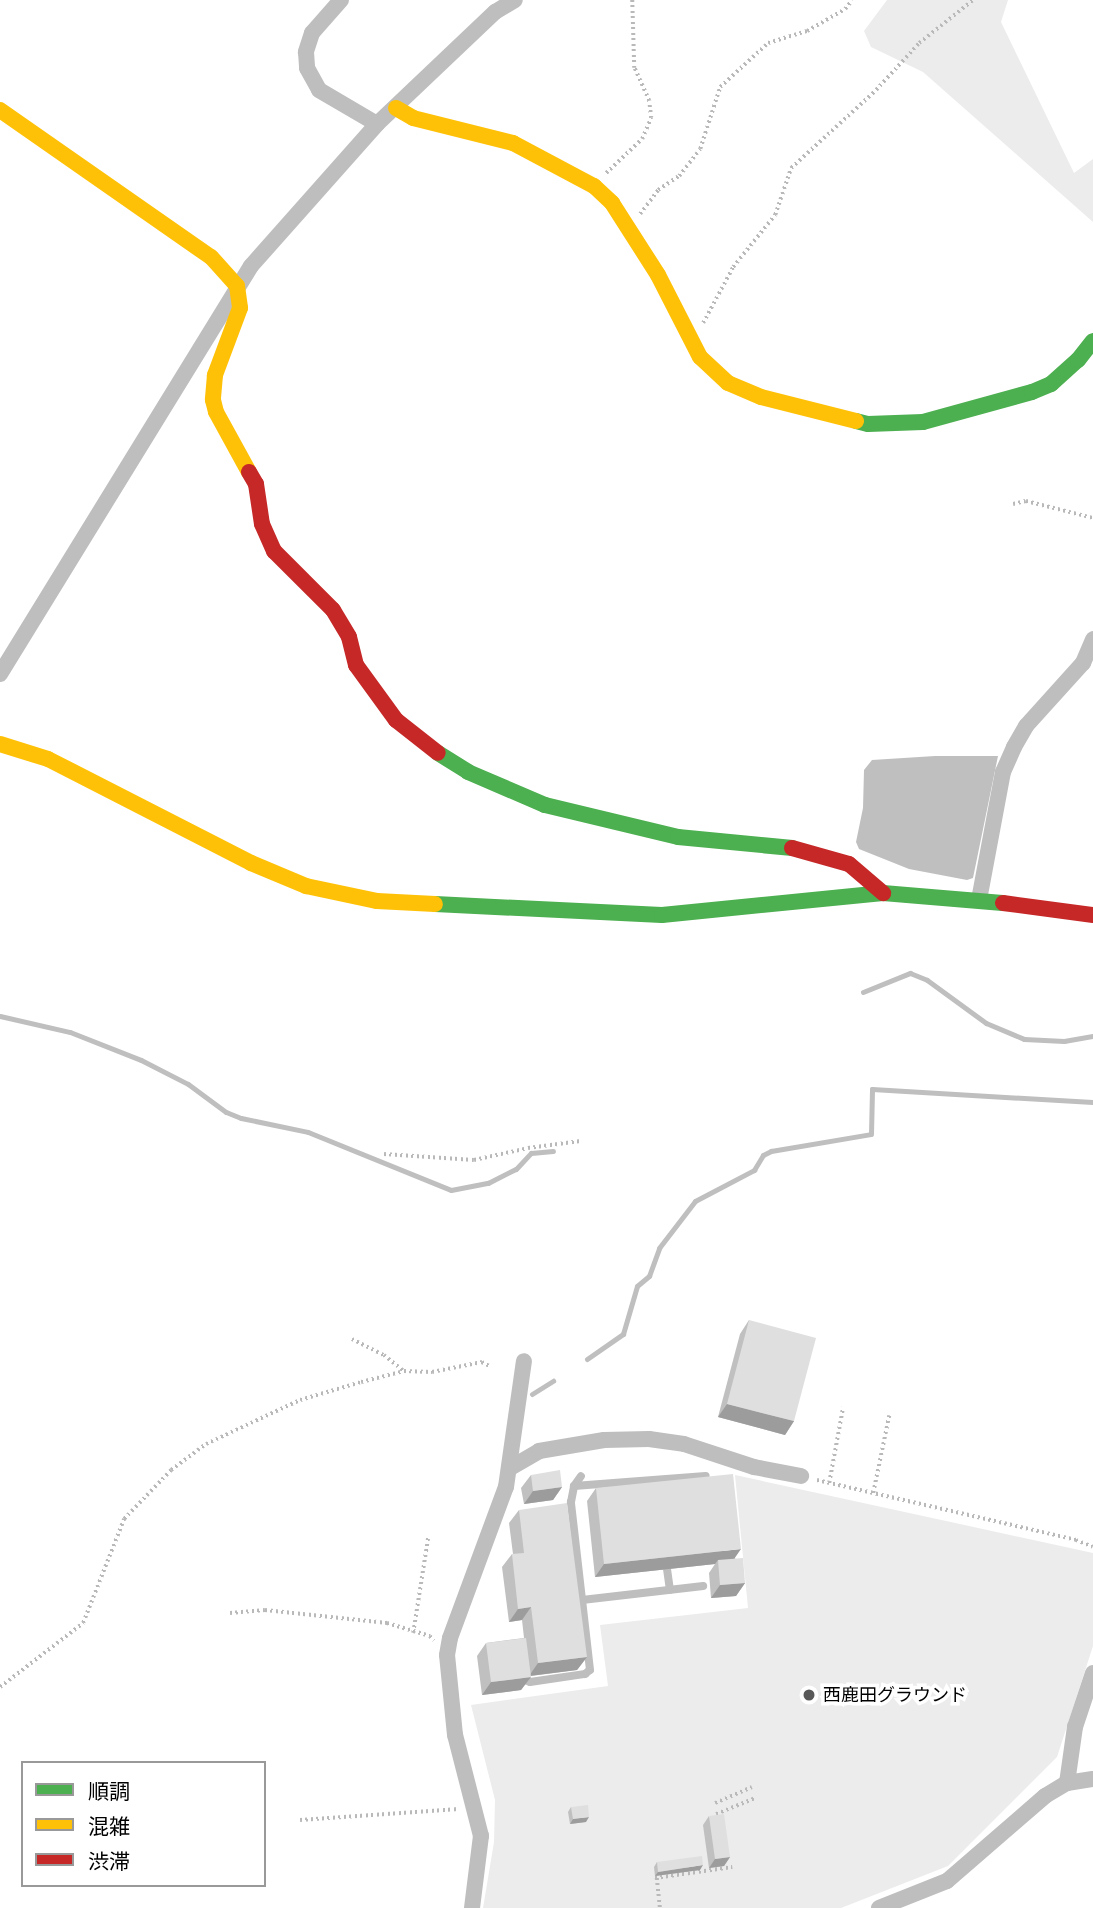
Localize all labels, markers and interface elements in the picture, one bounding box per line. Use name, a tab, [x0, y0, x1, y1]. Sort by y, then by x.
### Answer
place label: 西鹿田グラウンド	[823, 1684, 967, 1706]
marker: 西鹿田グラウンド	[801, 1687, 817, 1703]
legend	[21, 1761, 266, 1887]
text: 順調	[88, 1779, 130, 1804]
text: 混雑	[88, 1814, 130, 1839]
text: 渋滞	[88, 1849, 130, 1874]

